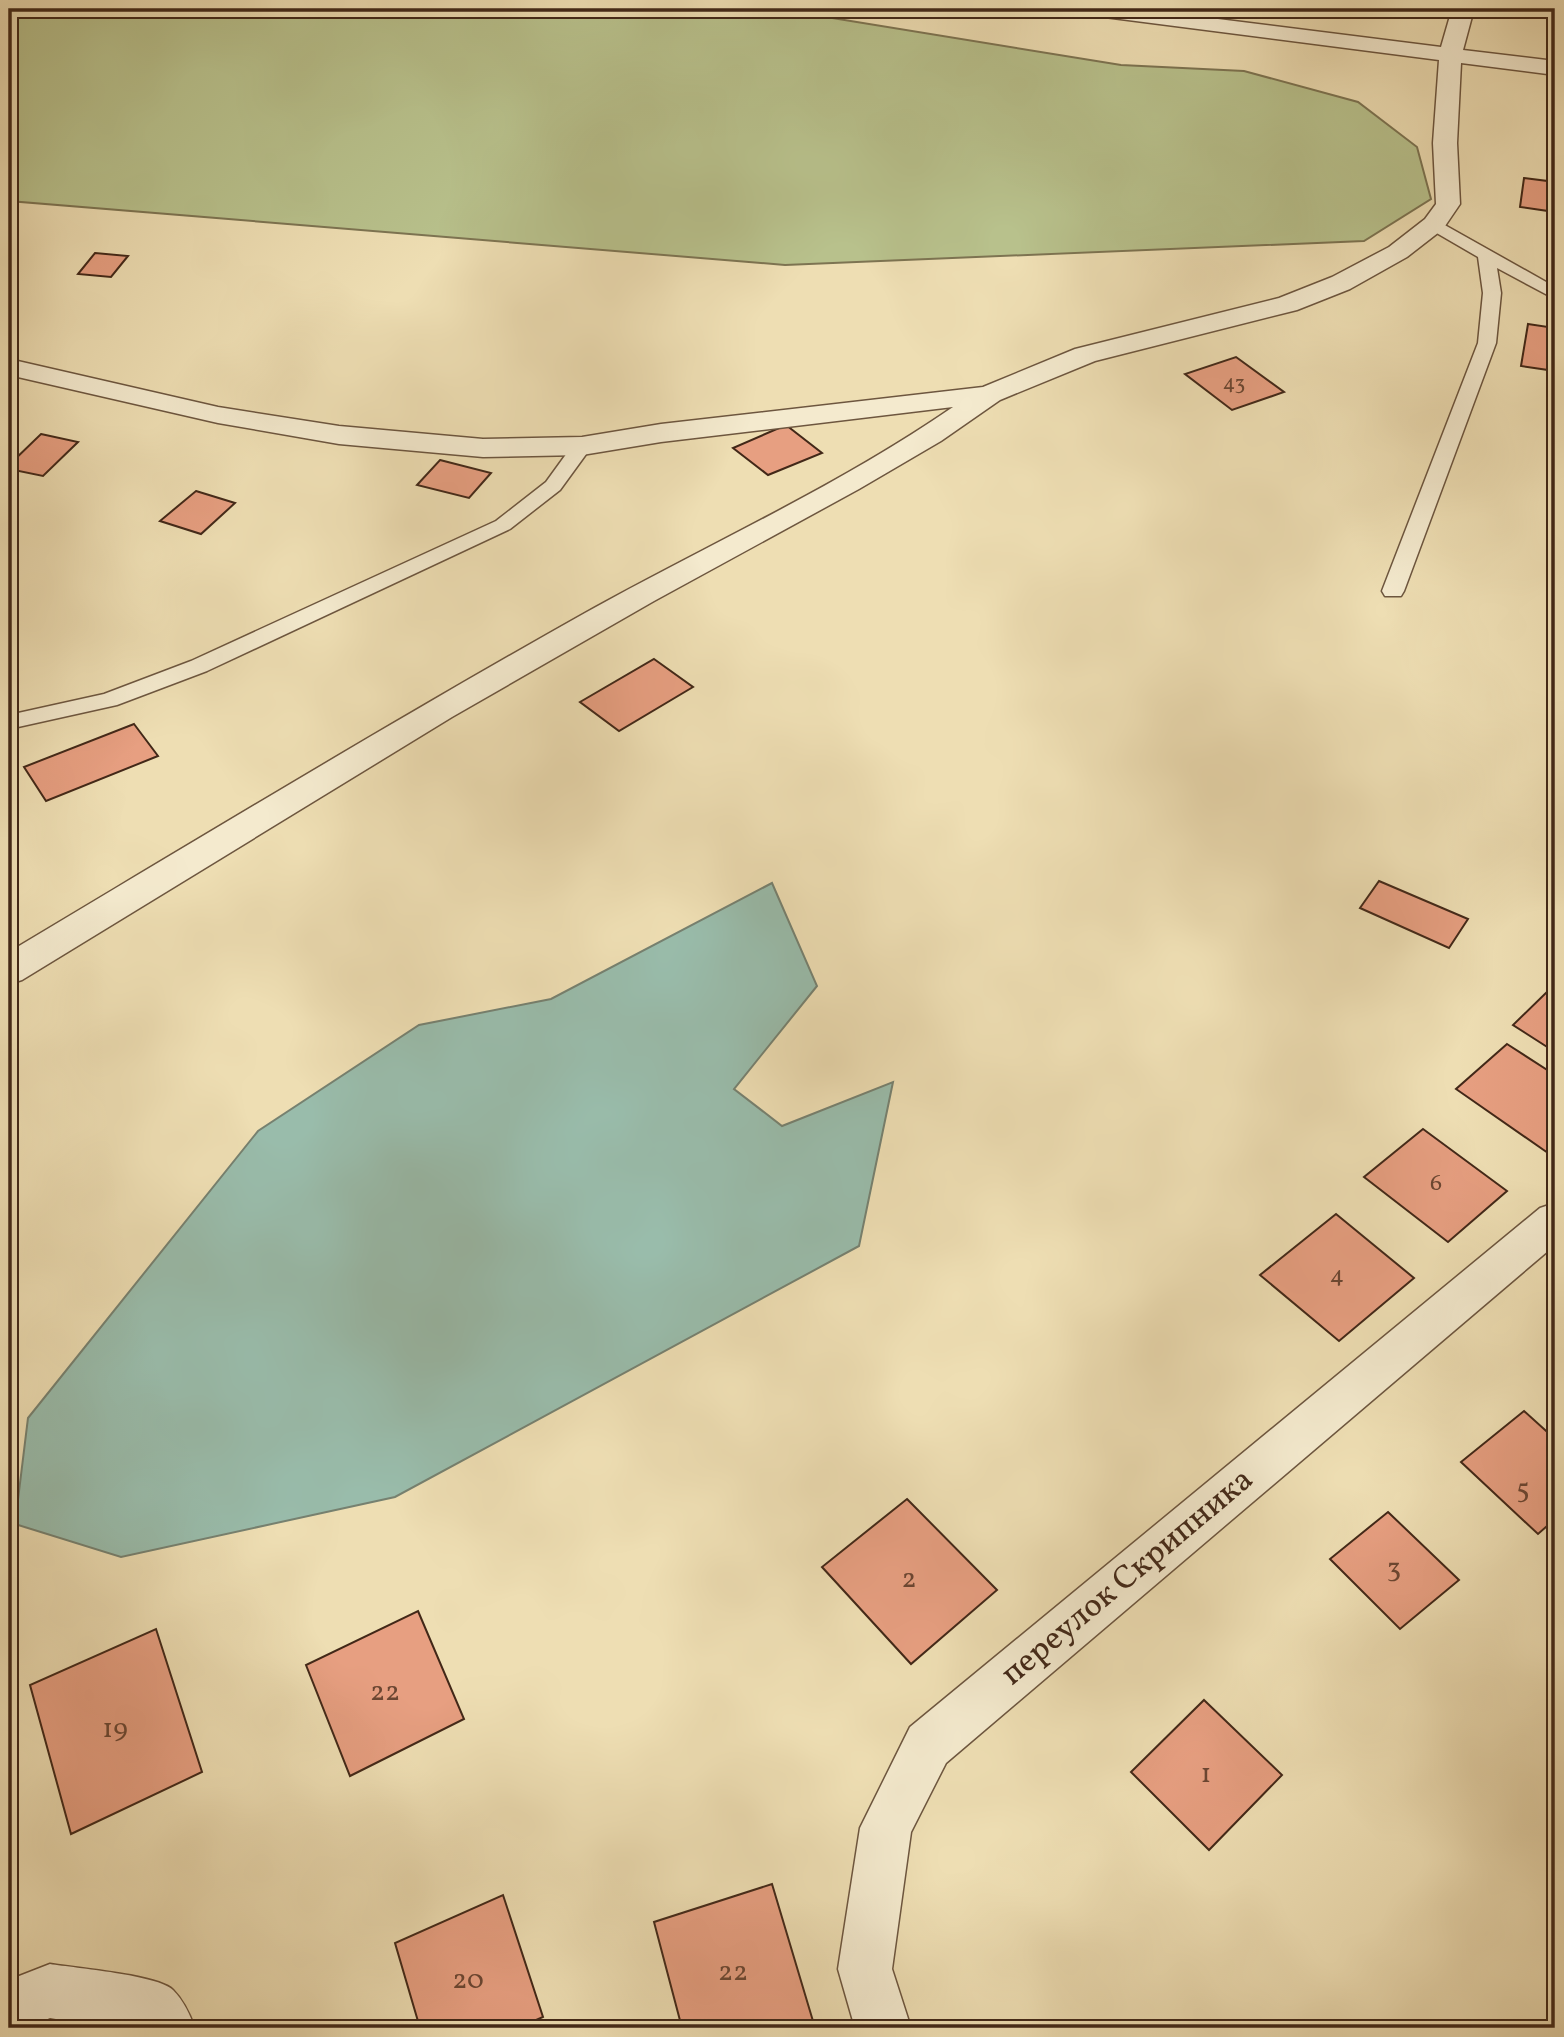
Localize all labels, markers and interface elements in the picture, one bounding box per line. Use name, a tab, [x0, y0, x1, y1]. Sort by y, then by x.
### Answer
house number: 43	[1223, 369, 1245, 398]
house number: 6	[1430, 1167, 1442, 1201]
house number: 4	[1330, 1259, 1344, 1293]
street label: переулок Скрипника	[992, 1458, 1264, 1698]
house number: 5	[1516, 1471, 1530, 1510]
house number: 3	[1387, 1550, 1401, 1589]
house number: 2	[901, 1560, 917, 1599]
house number: 22	[370, 1673, 400, 1712]
house number: 19	[102, 1710, 128, 1749]
house number: 1	[1201, 1755, 1211, 1794]
house number: 22	[718, 1953, 748, 1992]
house number: 20	[452, 1961, 484, 2000]

